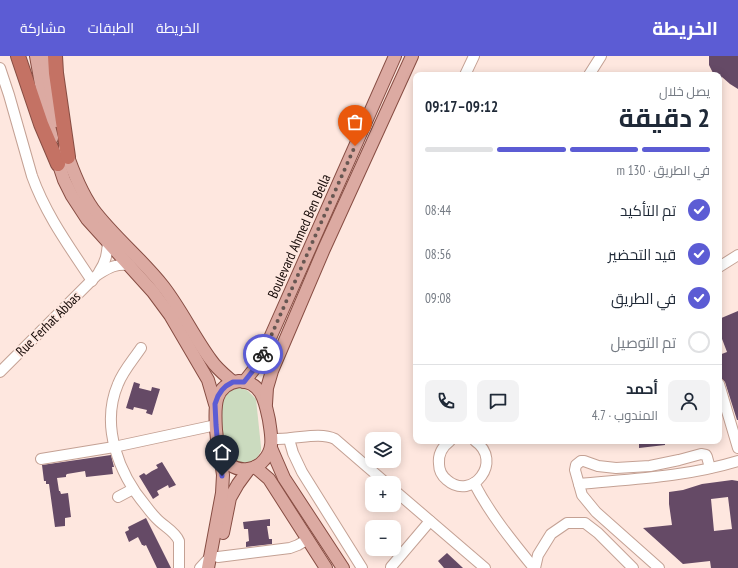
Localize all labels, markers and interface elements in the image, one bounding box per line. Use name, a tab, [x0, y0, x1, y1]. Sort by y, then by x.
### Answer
text: الخريطة	[652, 16, 718, 40]
text: مشاركة	[20, 19, 66, 37]
text: الطبقات	[88, 19, 134, 37]
text: الخريطة	[156, 19, 200, 37]
text: يصل خلال	[659, 83, 710, 100]
text: 09:12–09:17	[425, 97, 498, 116]
text: 2 دقيقة	[619, 101, 710, 134]
pin	[338, 105, 372, 146]
icon: bag	[344, 111, 366, 133]
text: في الطريق · 130 m	[617, 162, 710, 179]
street label: Boulevard Ahmed Ben Bella	[264, 171, 334, 301]
icon: check	[688, 199, 710, 221]
text: تم التأكيد	[620, 201, 676, 220]
text: 08:44	[425, 202, 451, 219]
icon: check	[688, 243, 710, 265]
text: قيد التحضير	[608, 245, 676, 264]
text: 08:56	[425, 246, 451, 263]
icon: check	[688, 287, 710, 309]
street label: Rue Ferhat Abbas	[12, 288, 84, 360]
text: في الطريق	[611, 289, 676, 308]
text: 09:08	[425, 290, 451, 307]
text: تم التوصيل	[610, 333, 676, 352]
courier	[243, 334, 283, 374]
icon: bike	[252, 343, 274, 365]
text: أحمد	[626, 379, 658, 398]
button: phone	[425, 380, 467, 422]
button: chat	[477, 380, 519, 422]
button: person	[668, 380, 710, 422]
text: المندوب · 4.7	[592, 407, 658, 424]
map controls	[365, 432, 401, 556]
button: layers	[365, 432, 401, 468]
pin	[205, 435, 239, 476]
icon: home	[211, 441, 233, 463]
button: +	[365, 476, 401, 512]
button: −	[365, 520, 401, 556]

